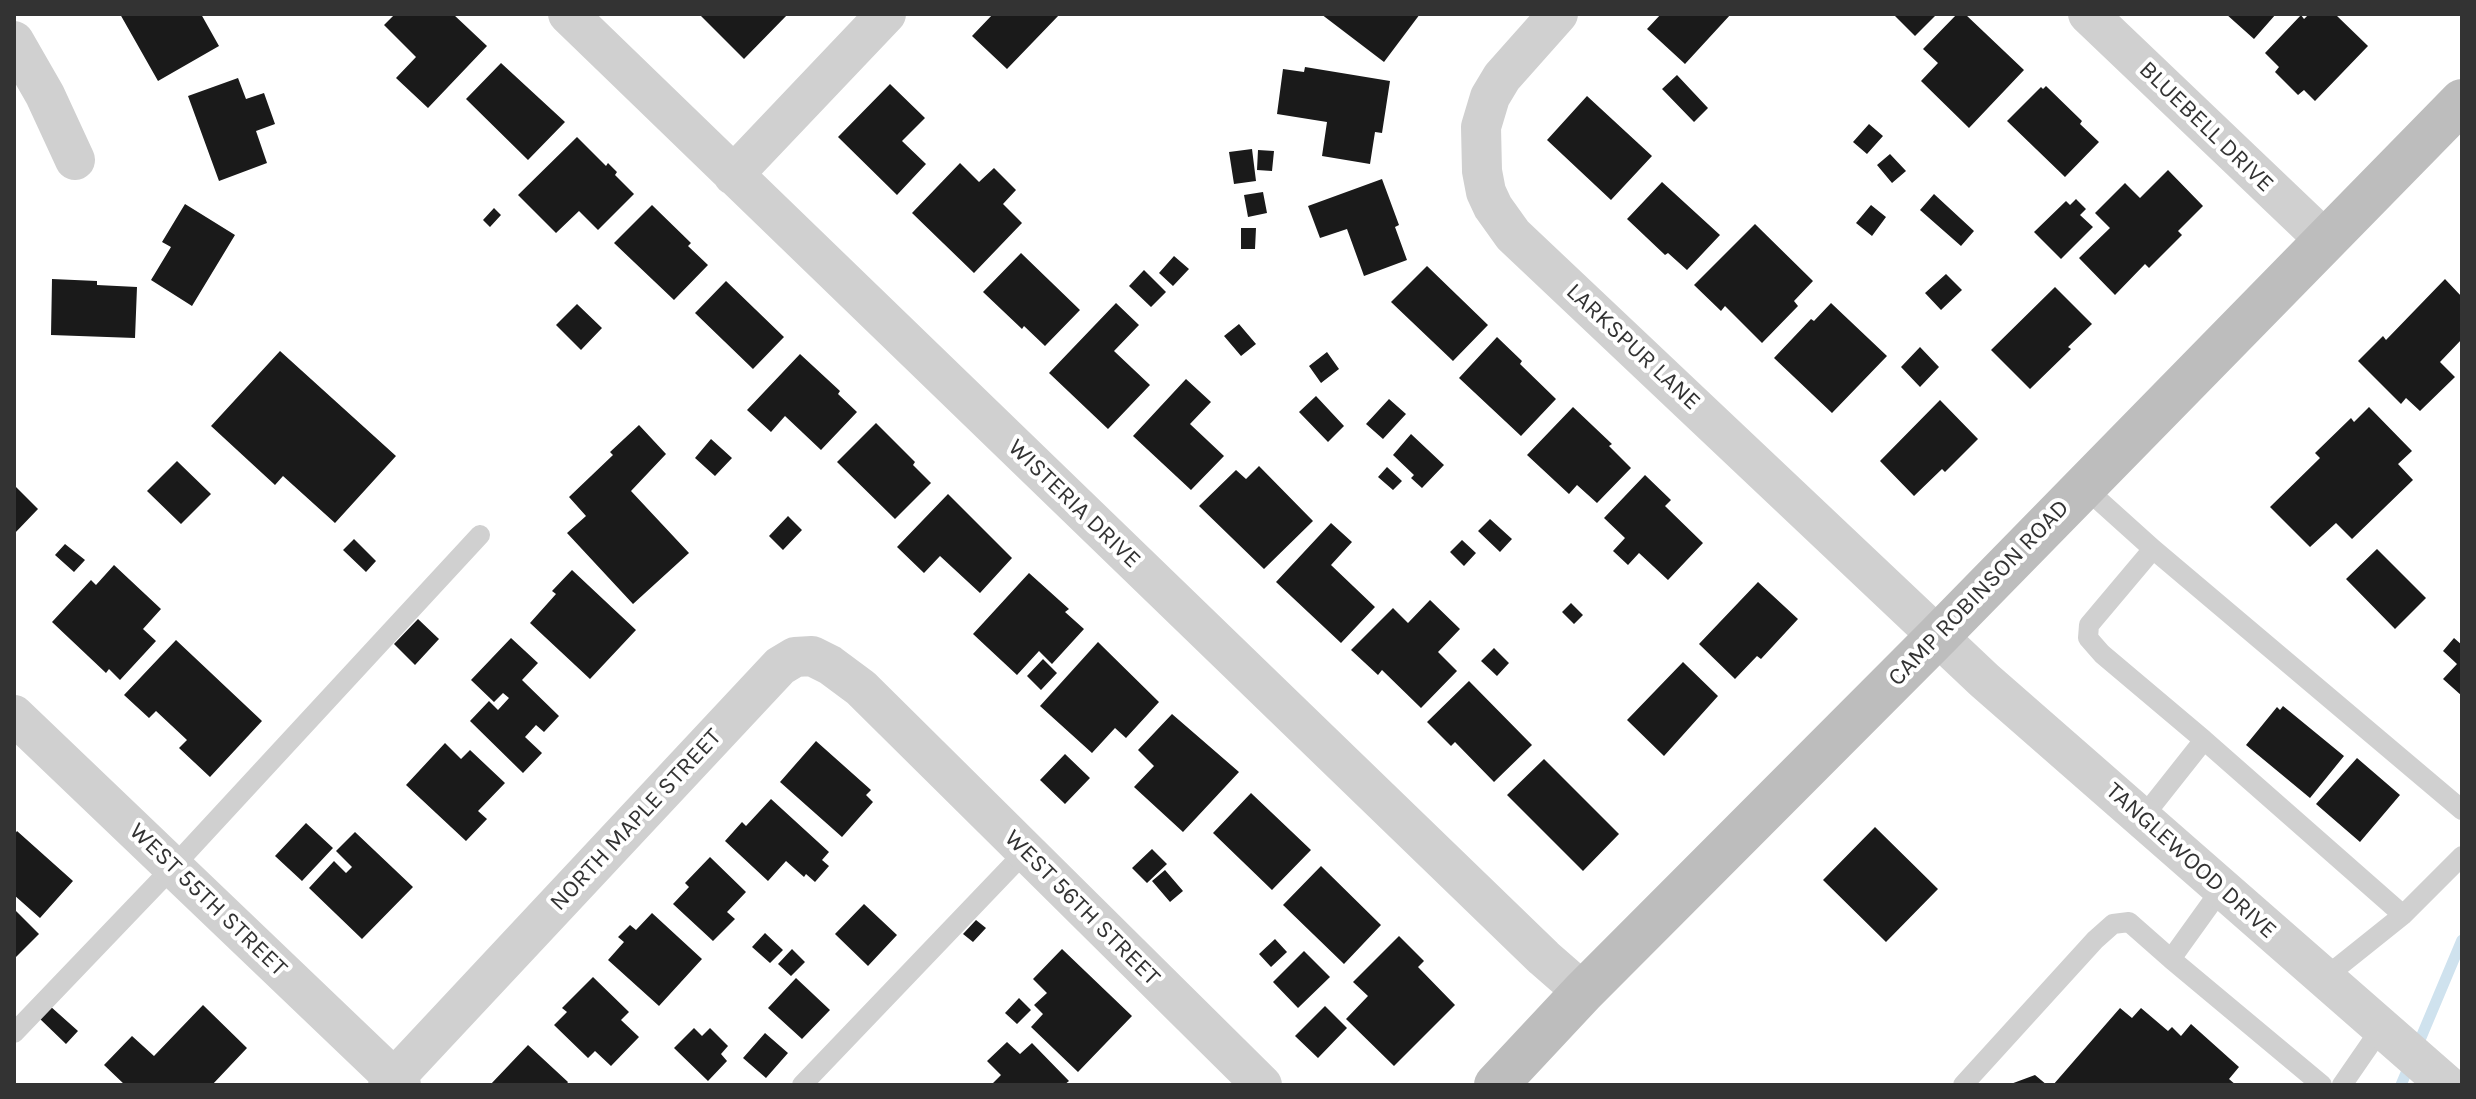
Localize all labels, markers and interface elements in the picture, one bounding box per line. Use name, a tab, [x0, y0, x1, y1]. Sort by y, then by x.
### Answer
street label: BLUEBELL DRIVE	[2133, 55, 2279, 199]
street label: LARKSPUR LANE	[1560, 277, 1706, 417]
street label: WISTERIA DRIVE	[1002, 433, 1146, 575]
street label: CAMP ROBINSON ROAD	[1883, 494, 2075, 692]
street label: NORTH MAPLE STREET	[544, 723, 728, 917]
street label: TANGLEWOOD DRIVE	[2100, 777, 2282, 945]
street label: WEST 55TH STREET	[123, 817, 293, 983]
street label: WEST 56TH STREET	[998, 824, 1166, 992]

